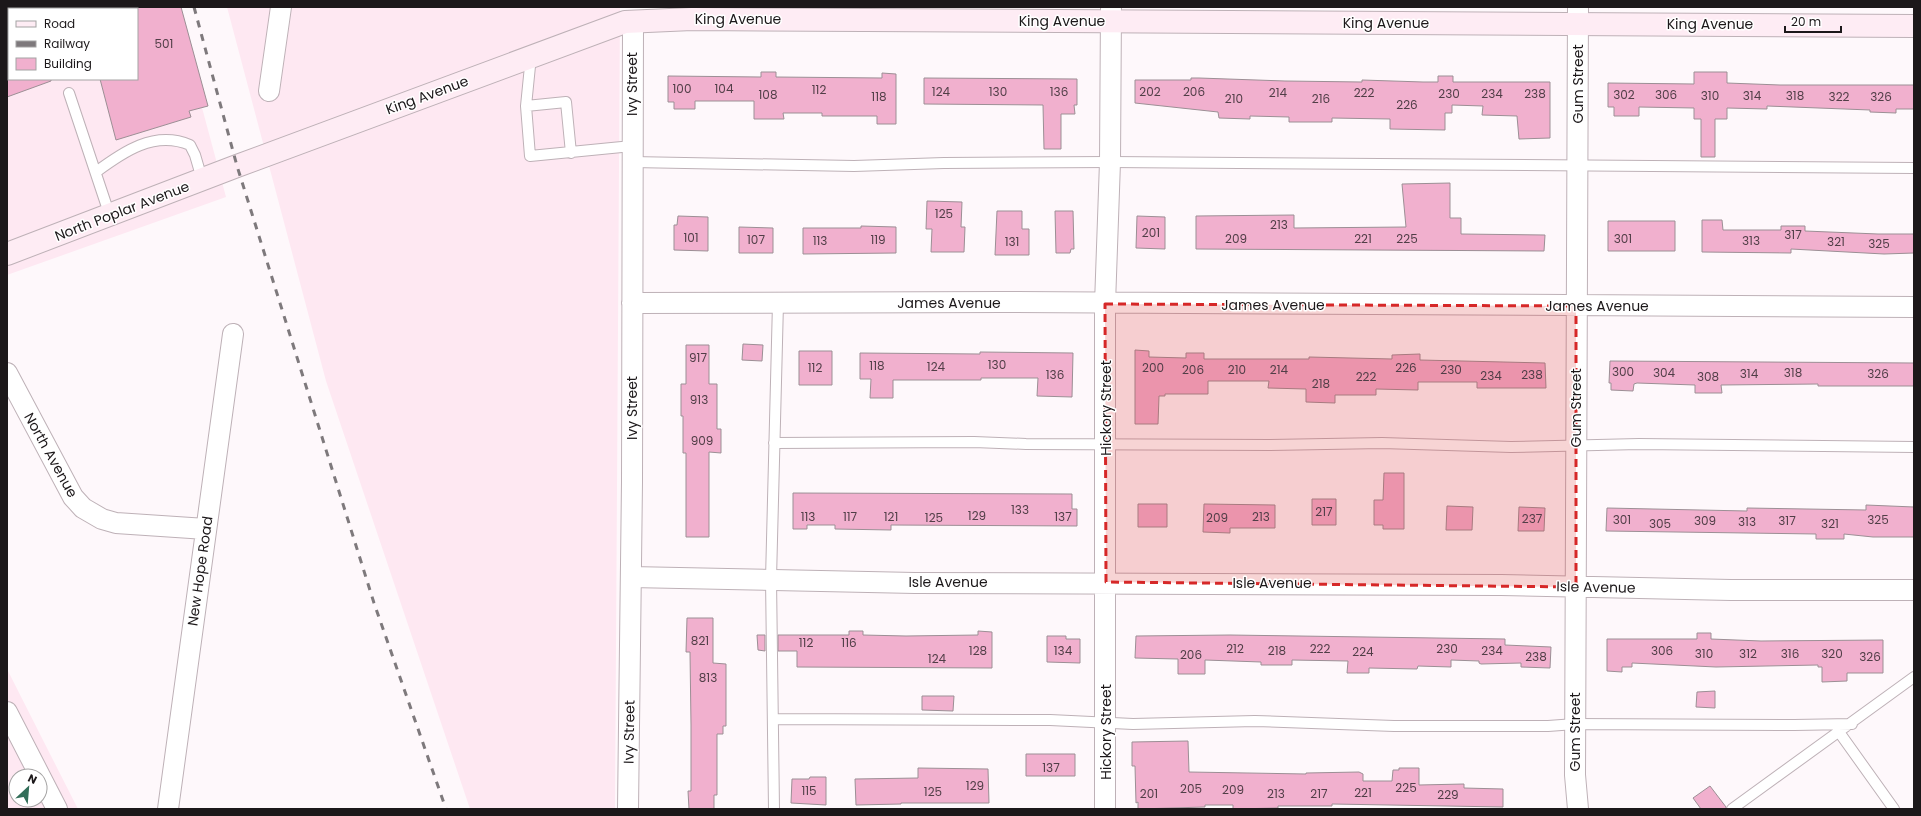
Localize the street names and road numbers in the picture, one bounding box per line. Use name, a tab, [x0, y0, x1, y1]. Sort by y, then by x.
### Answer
street label: King Avenue	[695, 9, 782, 29]
street label: King Avenue	[1019, 11, 1106, 31]
street label: King Avenue	[1343, 13, 1430, 33]
street label: King Avenue	[1667, 14, 1754, 34]
street label: Gum Street	[1568, 44, 1588, 124]
street label: Ivy Street	[622, 52, 642, 116]
street label: King Avenue	[383, 71, 471, 119]
street label: North Poplar Avenue	[52, 176, 193, 246]
street label: James Avenue	[897, 293, 1001, 313]
street label: James Avenue	[1221, 295, 1325, 315]
street label: James Avenue	[1545, 296, 1649, 316]
street label: Hickory Street	[1096, 360, 1116, 456]
street label: Gum Street	[1566, 368, 1586, 448]
street label: Ivy Street	[622, 376, 642, 440]
street label: North Avenue	[19, 409, 83, 501]
street label: New Hope Road	[182, 515, 218, 627]
street label: Isle Avenue	[908, 572, 988, 592]
street label: Isle Avenue	[1232, 573, 1312, 593]
street label: Isle Avenue	[1556, 576, 1636, 598]
street label: Hickory Street	[1096, 684, 1116, 780]
street label: Gum Street	[1565, 692, 1585, 772]
street label: Ivy Street	[618, 700, 640, 764]

